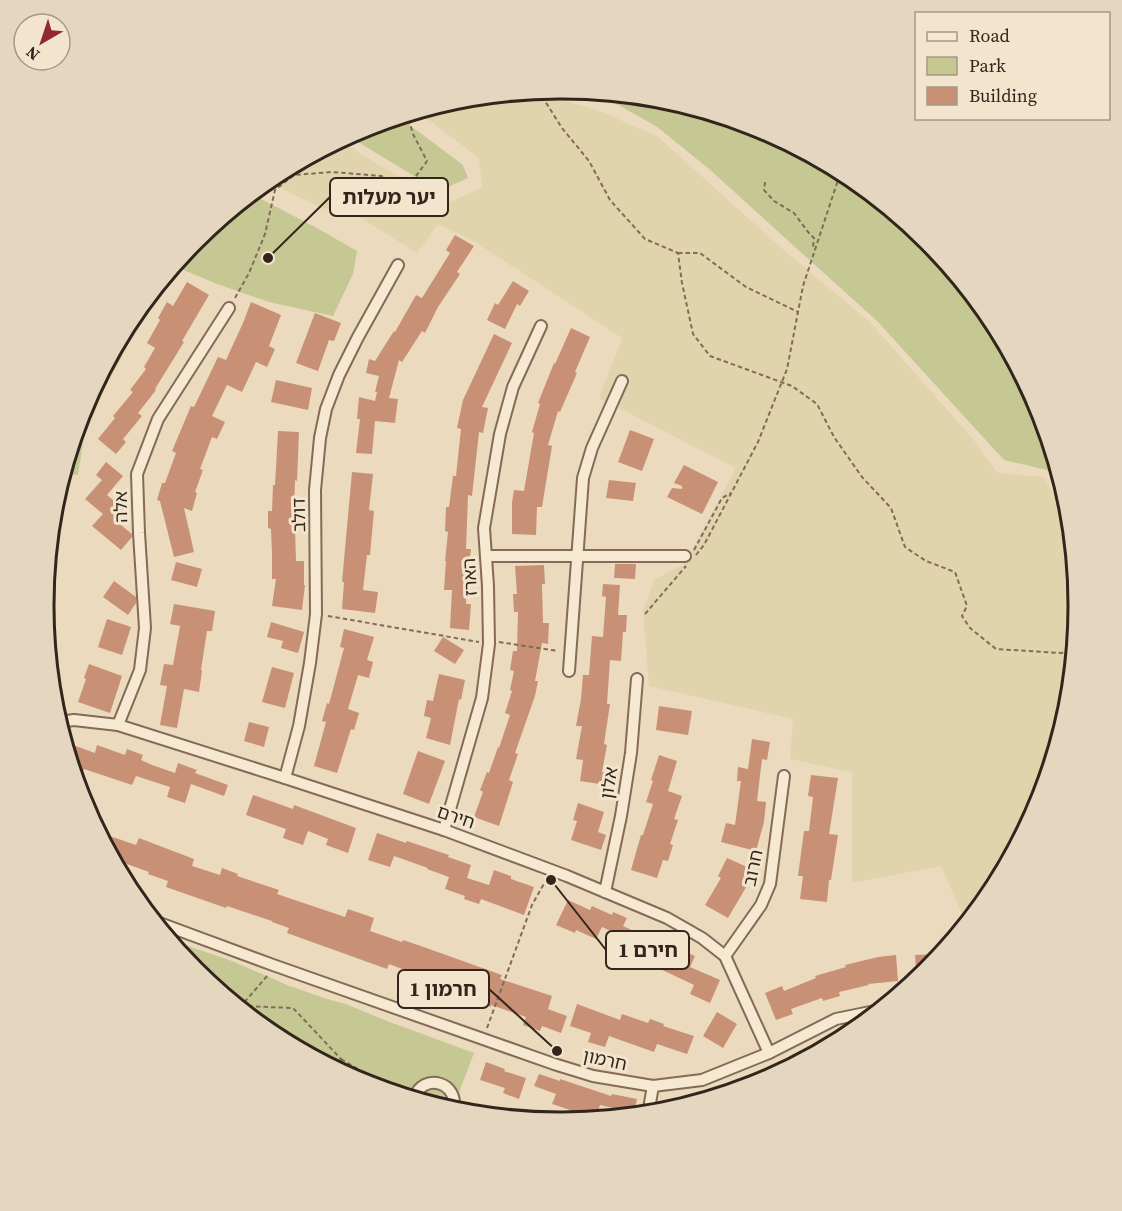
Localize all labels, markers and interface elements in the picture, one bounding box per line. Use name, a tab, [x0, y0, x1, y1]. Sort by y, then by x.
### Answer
north arrow	[12, 12, 72, 72]
legend	[915, 12, 1110, 120]
text: Road	[969, 23, 1010, 48]
text: N	[21, 41, 44, 66]
text: Park	[969, 53, 1006, 78]
text: Building	[969, 83, 1037, 108]
callout: יער מעלות	[330, 178, 448, 216]
text: יער מעלות	[342, 183, 436, 211]
street label: אלה	[108, 491, 133, 523]
street label: דולב	[286, 497, 311, 532]
street label: הארז	[456, 557, 483, 597]
street label: אלון	[594, 765, 623, 801]
street label: חירם	[434, 798, 478, 835]
street label: חרוב	[736, 847, 769, 889]
callout: חירם 1	[606, 931, 689, 969]
text: חירם 1	[618, 936, 678, 964]
callout: חרמון 1	[398, 970, 489, 1008]
text: חרמון 1	[409, 975, 477, 1003]
street label: חרמון	[581, 1043, 629, 1076]

